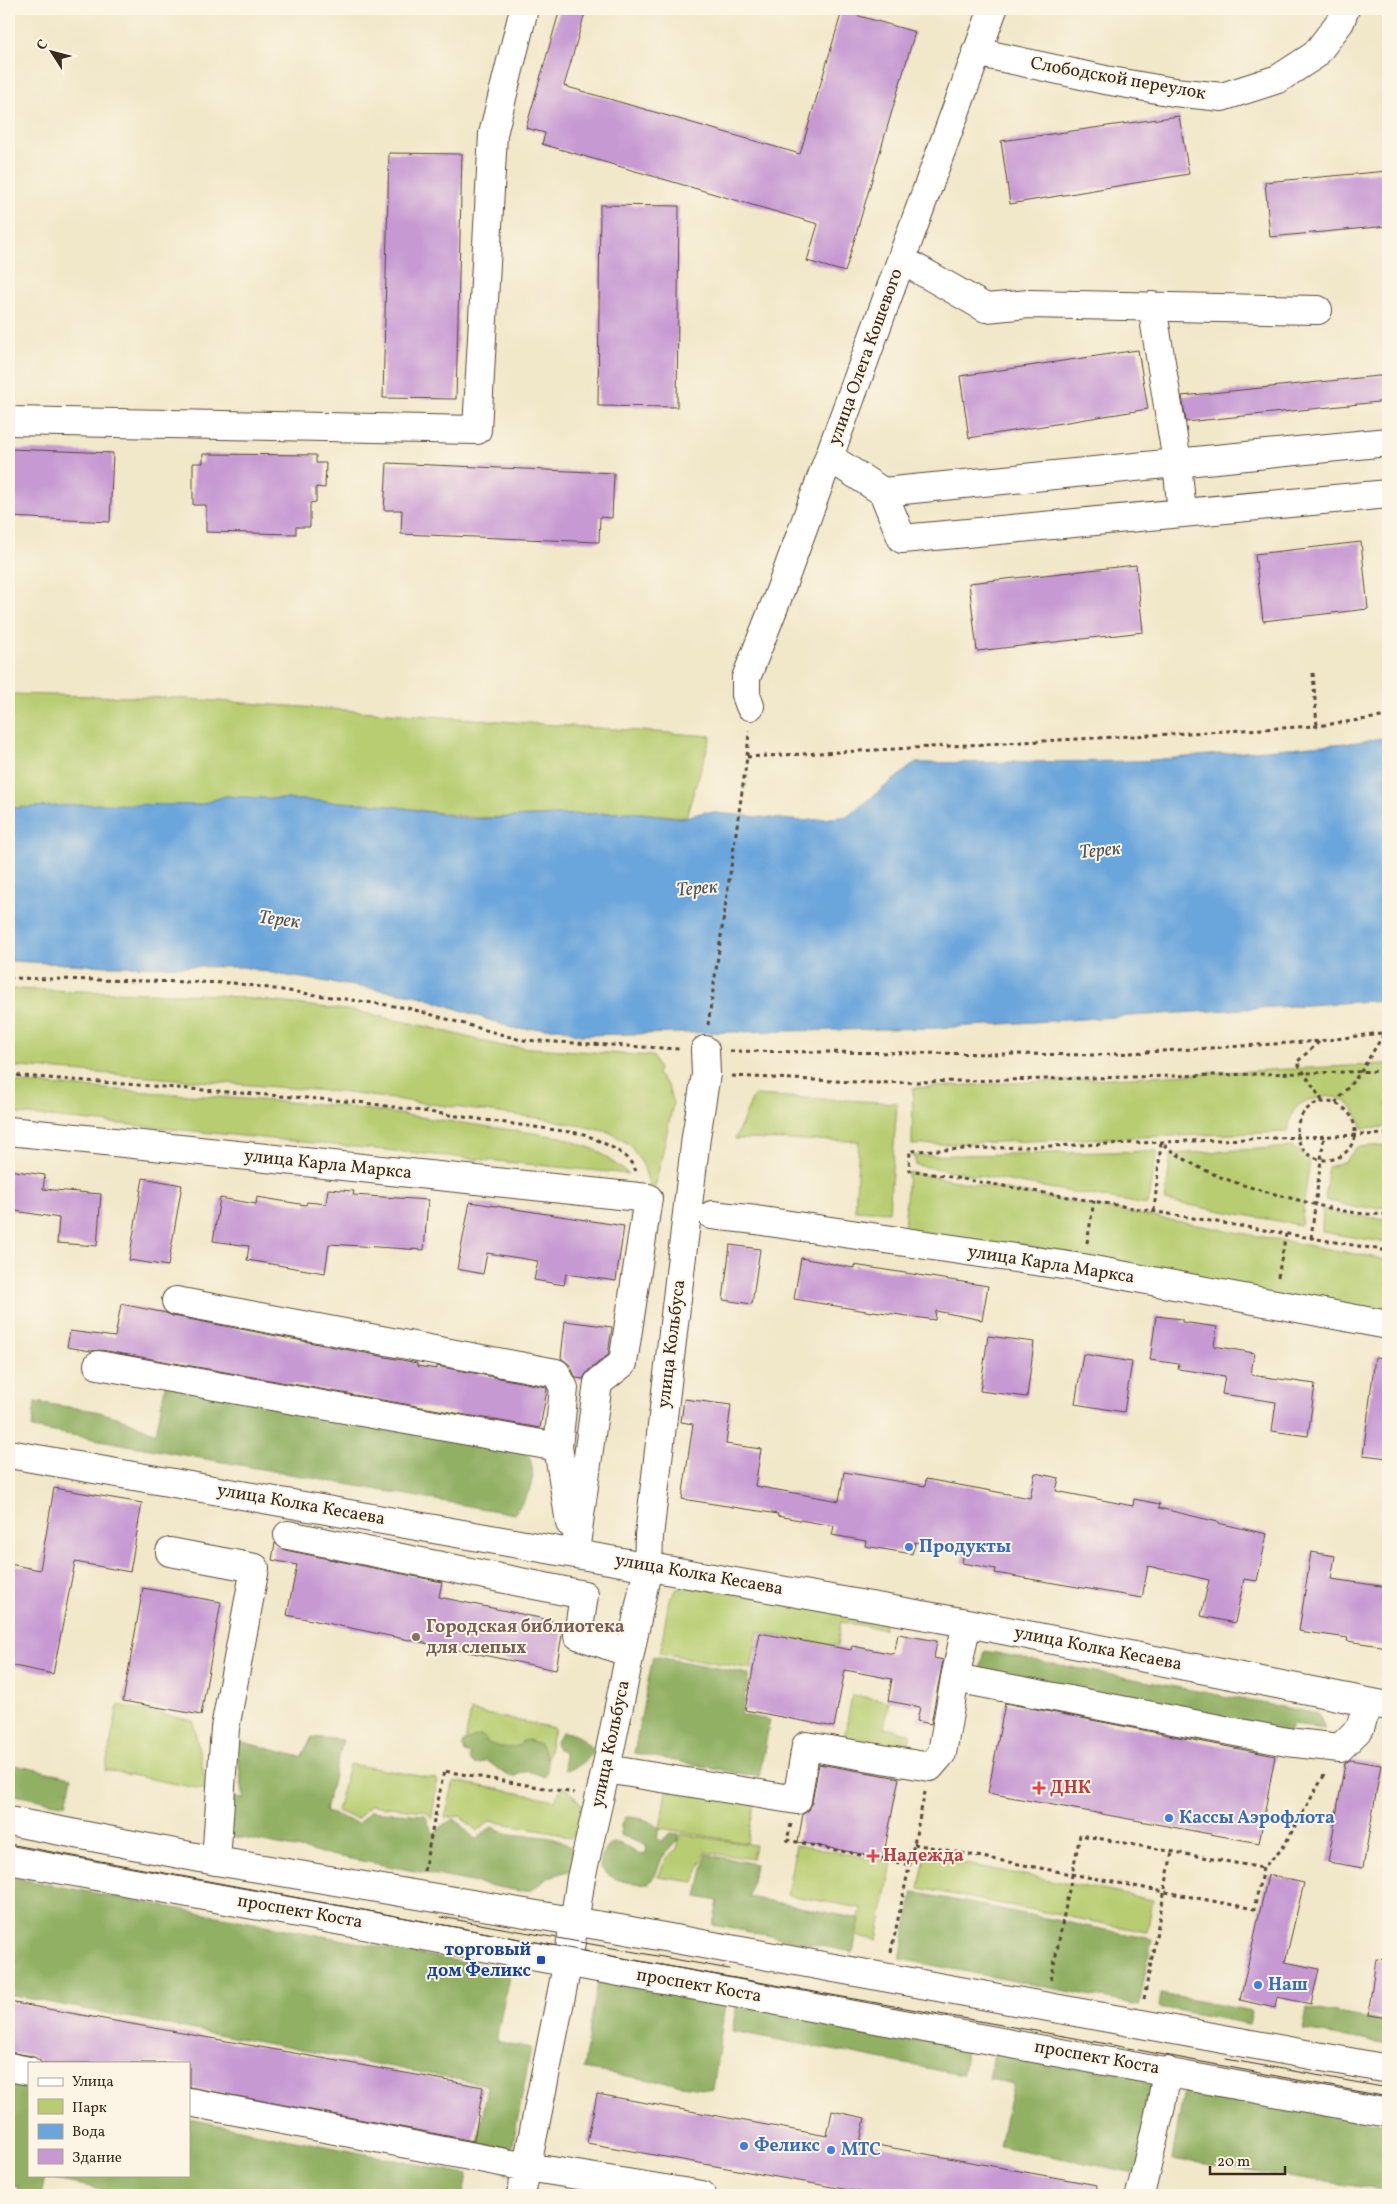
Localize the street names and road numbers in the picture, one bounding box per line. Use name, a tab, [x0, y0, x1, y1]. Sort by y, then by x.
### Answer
street label: Слободской переулок	[1028, 51, 1208, 107]
street label: улица Олега Кошевого	[822, 265, 910, 449]
street label: улица Карла Маркса	[243, 1144, 413, 1186]
street label: улица Карла Маркса	[966, 1239, 1136, 1291]
street label: улица Кольбуса	[652, 1278, 692, 1410]
street label: улица Колка Кесаева	[215, 1478, 387, 1532]
street label: улица Колка Кесаева	[613, 1548, 785, 1602]
street label: улица Колка Кесаева	[1012, 1620, 1184, 1678]
street label: улица Кольбуса	[585, 1678, 637, 1810]
street label: проспект Коста	[235, 1889, 365, 1935]
street label: проспект Коста	[634, 1963, 764, 2009]
street label: проспект Коста	[1032, 2035, 1162, 2081]

